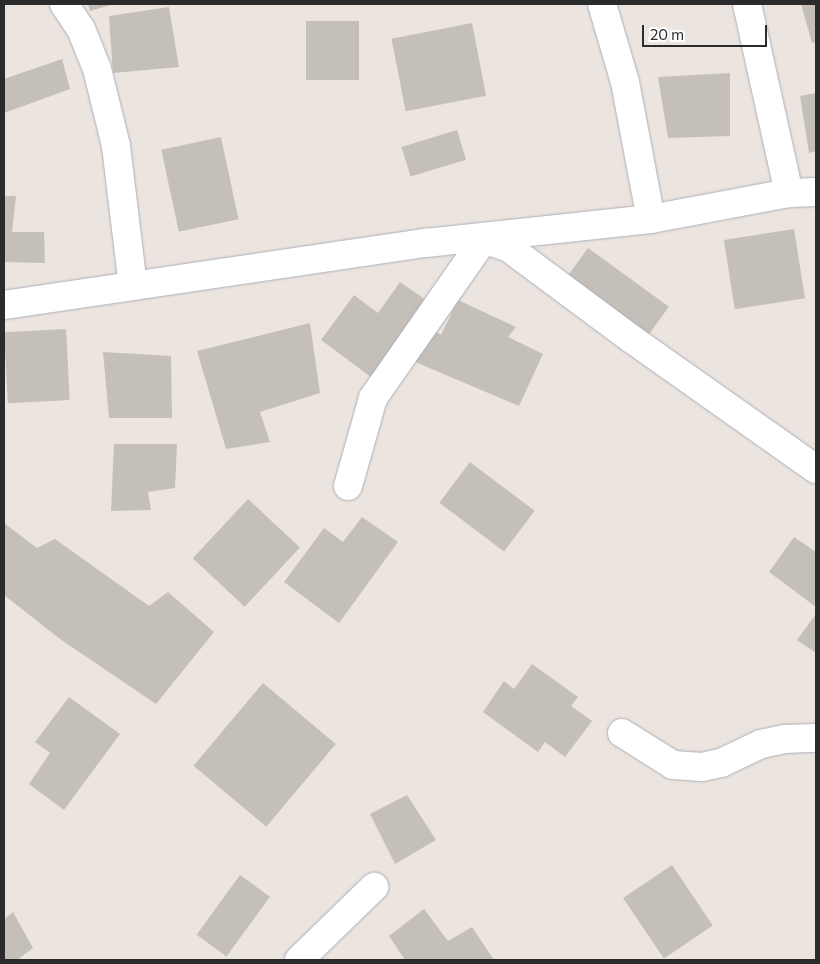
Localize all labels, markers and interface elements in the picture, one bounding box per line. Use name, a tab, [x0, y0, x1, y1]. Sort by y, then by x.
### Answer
scale bar	[645, 15, 770, 47]
text: 20 m	[650, 25, 684, 43]

